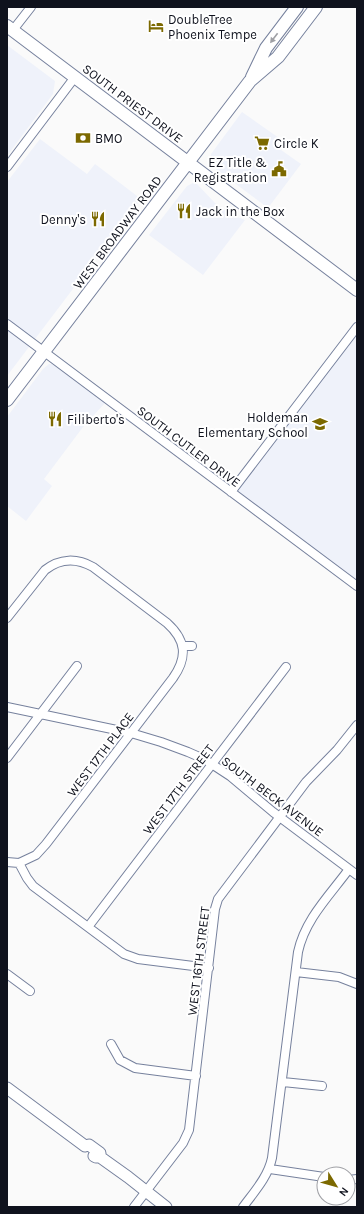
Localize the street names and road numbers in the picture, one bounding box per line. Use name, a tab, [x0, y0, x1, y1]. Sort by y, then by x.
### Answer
street label: SOUTH PRIEST DRIVE	[80, 61, 186, 146]
street label: WEST BROADWAY ROAD	[70, 173, 165, 292]
street label: SOUTH CUTLER DRIVE	[134, 403, 243, 490]
street label: WEST 17TH PLACE	[64, 709, 137, 799]
street label: WEST 17TH STREET	[140, 741, 217, 837]
street label: SOUTH BECK AVENUE	[219, 753, 327, 840]
street label: WEST 16TH STREET	[184, 905, 213, 1016]

